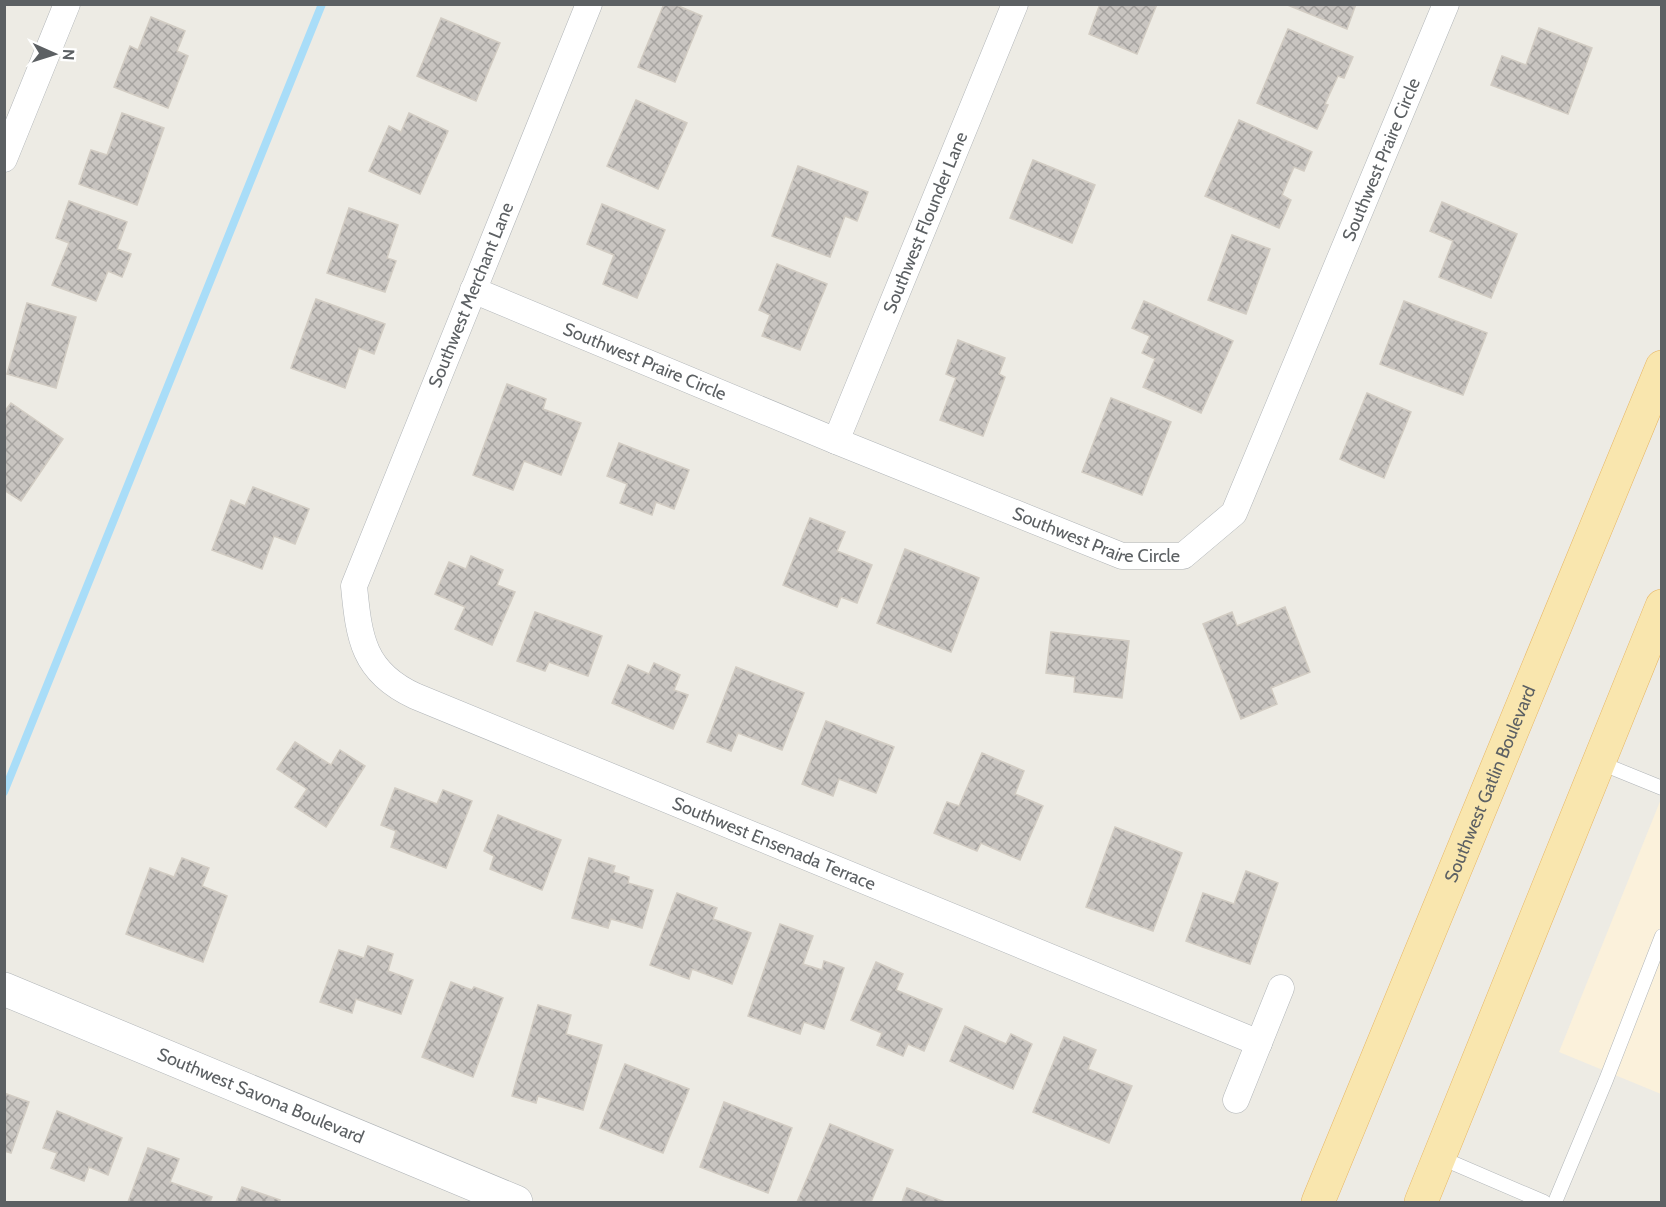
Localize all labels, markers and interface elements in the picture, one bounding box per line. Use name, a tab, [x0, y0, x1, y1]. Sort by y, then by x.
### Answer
north arrow	[24, 24, 84, 84]
text: N	[59, 49, 78, 61]
street label: Southwest Praire Circle	[1337, 75, 1425, 244]
street label: Southwest Flounder Lane	[878, 129, 972, 317]
street label: Southwest Merchant Lane	[424, 199, 518, 391]
street label: Southwest Praire Circle	[560, 318, 730, 405]
street label: Southwest Praire Circle	[1010, 502, 1180, 567]
street label: Southwest Gatlin Boulevard	[1440, 683, 1540, 886]
street label: Southwest Ensenada Terrace	[669, 792, 879, 895]
street label: Southwest Savona Boulevard	[154, 1043, 367, 1149]

